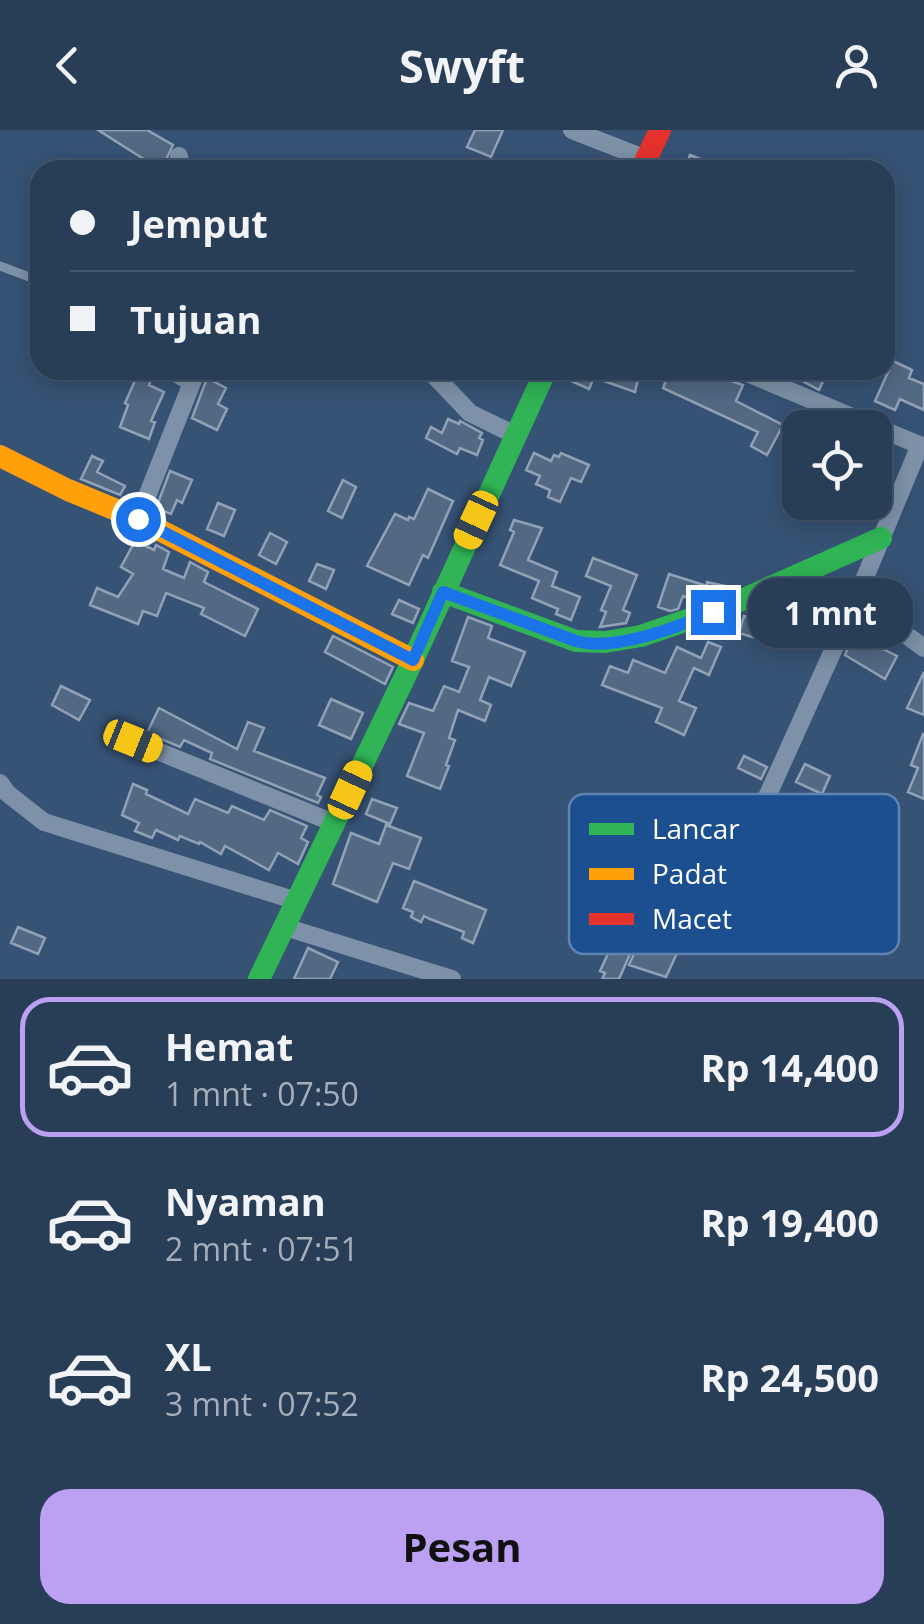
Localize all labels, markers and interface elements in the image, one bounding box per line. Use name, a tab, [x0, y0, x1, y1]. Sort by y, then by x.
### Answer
text: Swyft	[399, 35, 525, 96]
icon: back	[40, 38, 95, 93]
icon: person	[829, 38, 884, 93]
text: Jemput	[130, 197, 268, 249]
text: Tujuan	[130, 293, 261, 345]
map controls	[782, 410, 892, 520]
button: locate	[782, 410, 892, 520]
car	[450, 486, 502, 554]
route start	[116, 497, 161, 542]
callout: 1 mnt	[748, 577, 913, 647]
route end	[691, 590, 736, 635]
text: 1 mnt	[784, 591, 877, 634]
car	[100, 716, 166, 766]
car	[324, 756, 376, 824]
legend	[569, 794, 899, 954]
text: Lancar	[652, 809, 740, 847]
text: Padat	[652, 854, 727, 892]
text: Macet	[652, 899, 732, 937]
text: Hemat	[165, 1020, 293, 1072]
icon: car	[45, 1022, 135, 1112]
text: Rp 14,400	[701, 1041, 879, 1093]
text: 1 mnt · 07:50	[165, 1072, 359, 1115]
text: Nyaman	[165, 1175, 326, 1227]
icon: car	[45, 1177, 135, 1267]
text: Rp 19,400	[701, 1196, 879, 1248]
text: 2 mnt · 07:51	[165, 1227, 359, 1270]
text: XL	[165, 1330, 212, 1382]
icon: car	[45, 1332, 135, 1422]
text: Rp 24,500	[701, 1351, 879, 1403]
text: 3 mnt · 07:52	[165, 1382, 359, 1425]
button: Pesan	[40, 1489, 884, 1604]

